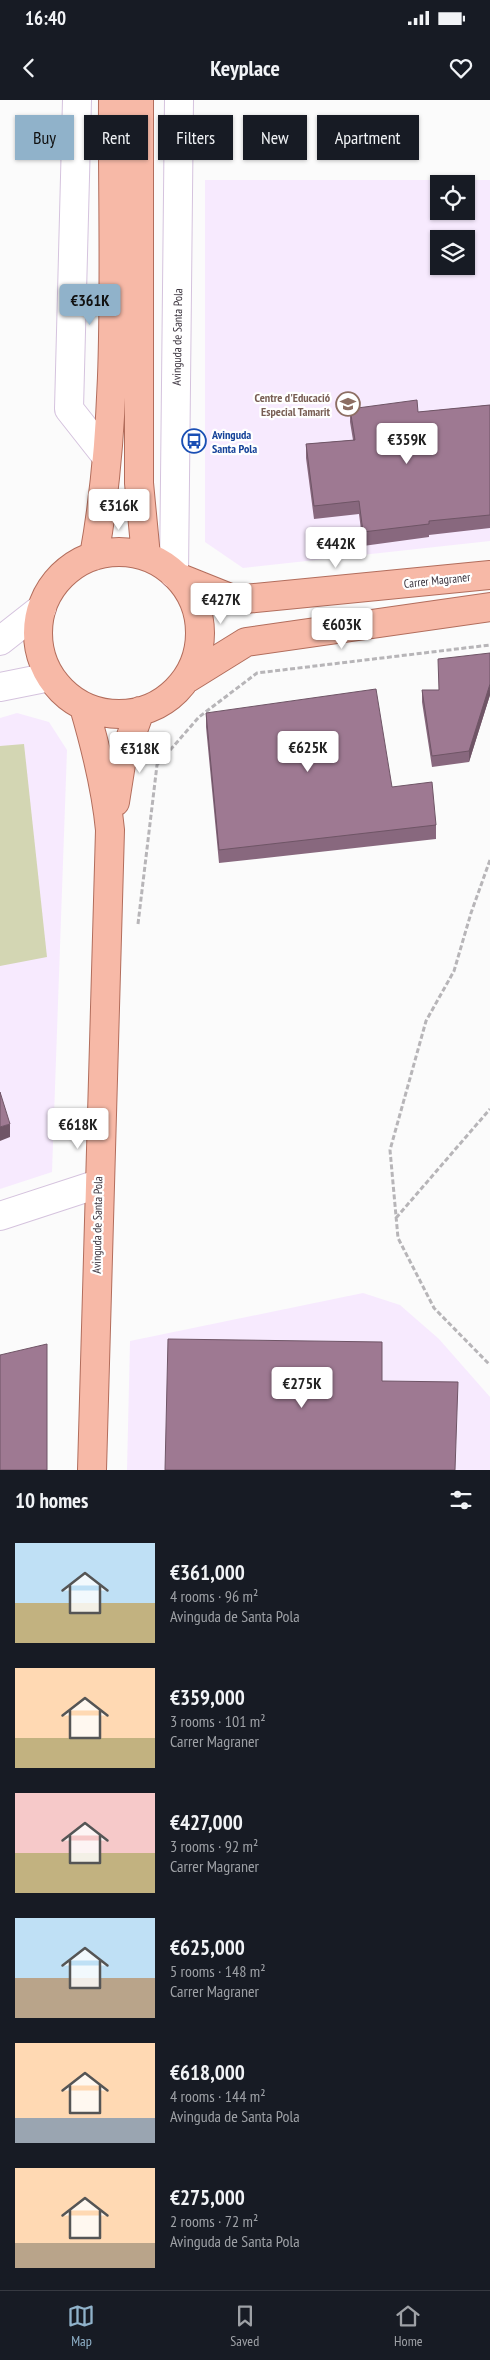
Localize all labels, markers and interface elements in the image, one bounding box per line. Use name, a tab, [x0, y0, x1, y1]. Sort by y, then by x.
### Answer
text: 16:40	[25, 6, 66, 30]
icon: back	[15, 54, 43, 82]
text: Keyplace	[210, 54, 280, 82]
icon: heart	[447, 54, 475, 82]
chip: Buy	[15, 115, 74, 160]
chip: Rent	[84, 115, 148, 160]
chip: Filters	[158, 115, 233, 160]
chip: New	[243, 115, 307, 160]
chip: Apartment	[317, 115, 419, 160]
map controls	[430, 175, 475, 275]
button: locate	[430, 175, 475, 220]
button: layers	[430, 230, 475, 275]
pin: €361K	[55, 284, 125, 326]
street label: Avinguda de Santa Pola	[169, 288, 185, 386]
text: €361K	[71, 290, 109, 310]
place label: Centre d'Educació Especial Tamarit	[255, 390, 331, 419]
school or university icon: Centre d'Educació Especial Tamarit	[335, 391, 361, 417]
pin: €359K	[372, 422, 442, 465]
place label: Avinguda Santa Pola	[211, 427, 257, 456]
bus stop icon: Avinguda Santa Pola	[181, 428, 207, 454]
text: €359K	[388, 429, 426, 449]
pin: €316K	[84, 488, 154, 531]
text: €316K	[100, 495, 138, 515]
pin: €442K	[301, 526, 371, 569]
text: €442K	[317, 533, 355, 553]
street label: Carrer Magraner	[403, 569, 472, 591]
pin: €427K	[186, 582, 256, 625]
text: €427K	[202, 589, 240, 609]
pin: €603K	[307, 608, 377, 650]
text: €603K	[323, 614, 361, 634]
pin: €625K	[273, 730, 343, 773]
pin: €318K	[105, 732, 175, 774]
text: €625K	[289, 737, 327, 757]
text: €318K	[121, 738, 159, 758]
pin: €618K	[43, 1108, 113, 1150]
text: €618K	[59, 1114, 97, 1134]
street label: Avinguda de Santa Pola	[89, 1176, 105, 1274]
pin: €275K	[267, 1366, 337, 1409]
text: €275K	[283, 1373, 321, 1393]
icon: filters	[447, 1486, 475, 1514]
text: 10 homes	[15, 1487, 88, 1514]
text: €361,000	[170, 1559, 245, 1586]
icon: home	[55, 1563, 115, 1623]
text: 4 rooms · 96 m²	[170, 1586, 258, 1606]
text: Avinguda de Santa Pola	[170, 1606, 300, 1626]
text: €359,000	[170, 1684, 245, 1711]
icon: home	[55, 1688, 115, 1748]
text: 3 rooms · 101 m²	[170, 1711, 266, 1731]
text: Carrer Magraner	[170, 1731, 259, 1751]
text: €427,000	[170, 1809, 243, 1836]
icon: home	[55, 1813, 115, 1873]
text: 3 rooms · 92 m²	[170, 1836, 258, 1856]
text: Carrer Magraner	[170, 1856, 259, 1876]
text: €625,000	[170, 1934, 245, 1961]
icon: home	[55, 1938, 115, 1998]
text: 5 rooms · 148 m²	[170, 1961, 266, 1981]
text: Carrer Magraner	[170, 1981, 259, 2001]
text: €618,000	[170, 2059, 245, 2086]
icon: home	[55, 2063, 115, 2123]
text: 4 rooms · 144 m²	[170, 2086, 266, 2106]
text: Avinguda de Santa Pola	[170, 2106, 300, 2126]
text: €275,000	[170, 2184, 245, 2211]
icon: home	[55, 2188, 115, 2248]
text: 2 rooms · 72 m²	[170, 2211, 258, 2231]
text: Avinguda de Santa Pola	[170, 2231, 300, 2251]
tab: Map	[67, 2302, 95, 2350]
tab: Saved	[230, 2302, 259, 2350]
tab: Home	[394, 2302, 423, 2350]

